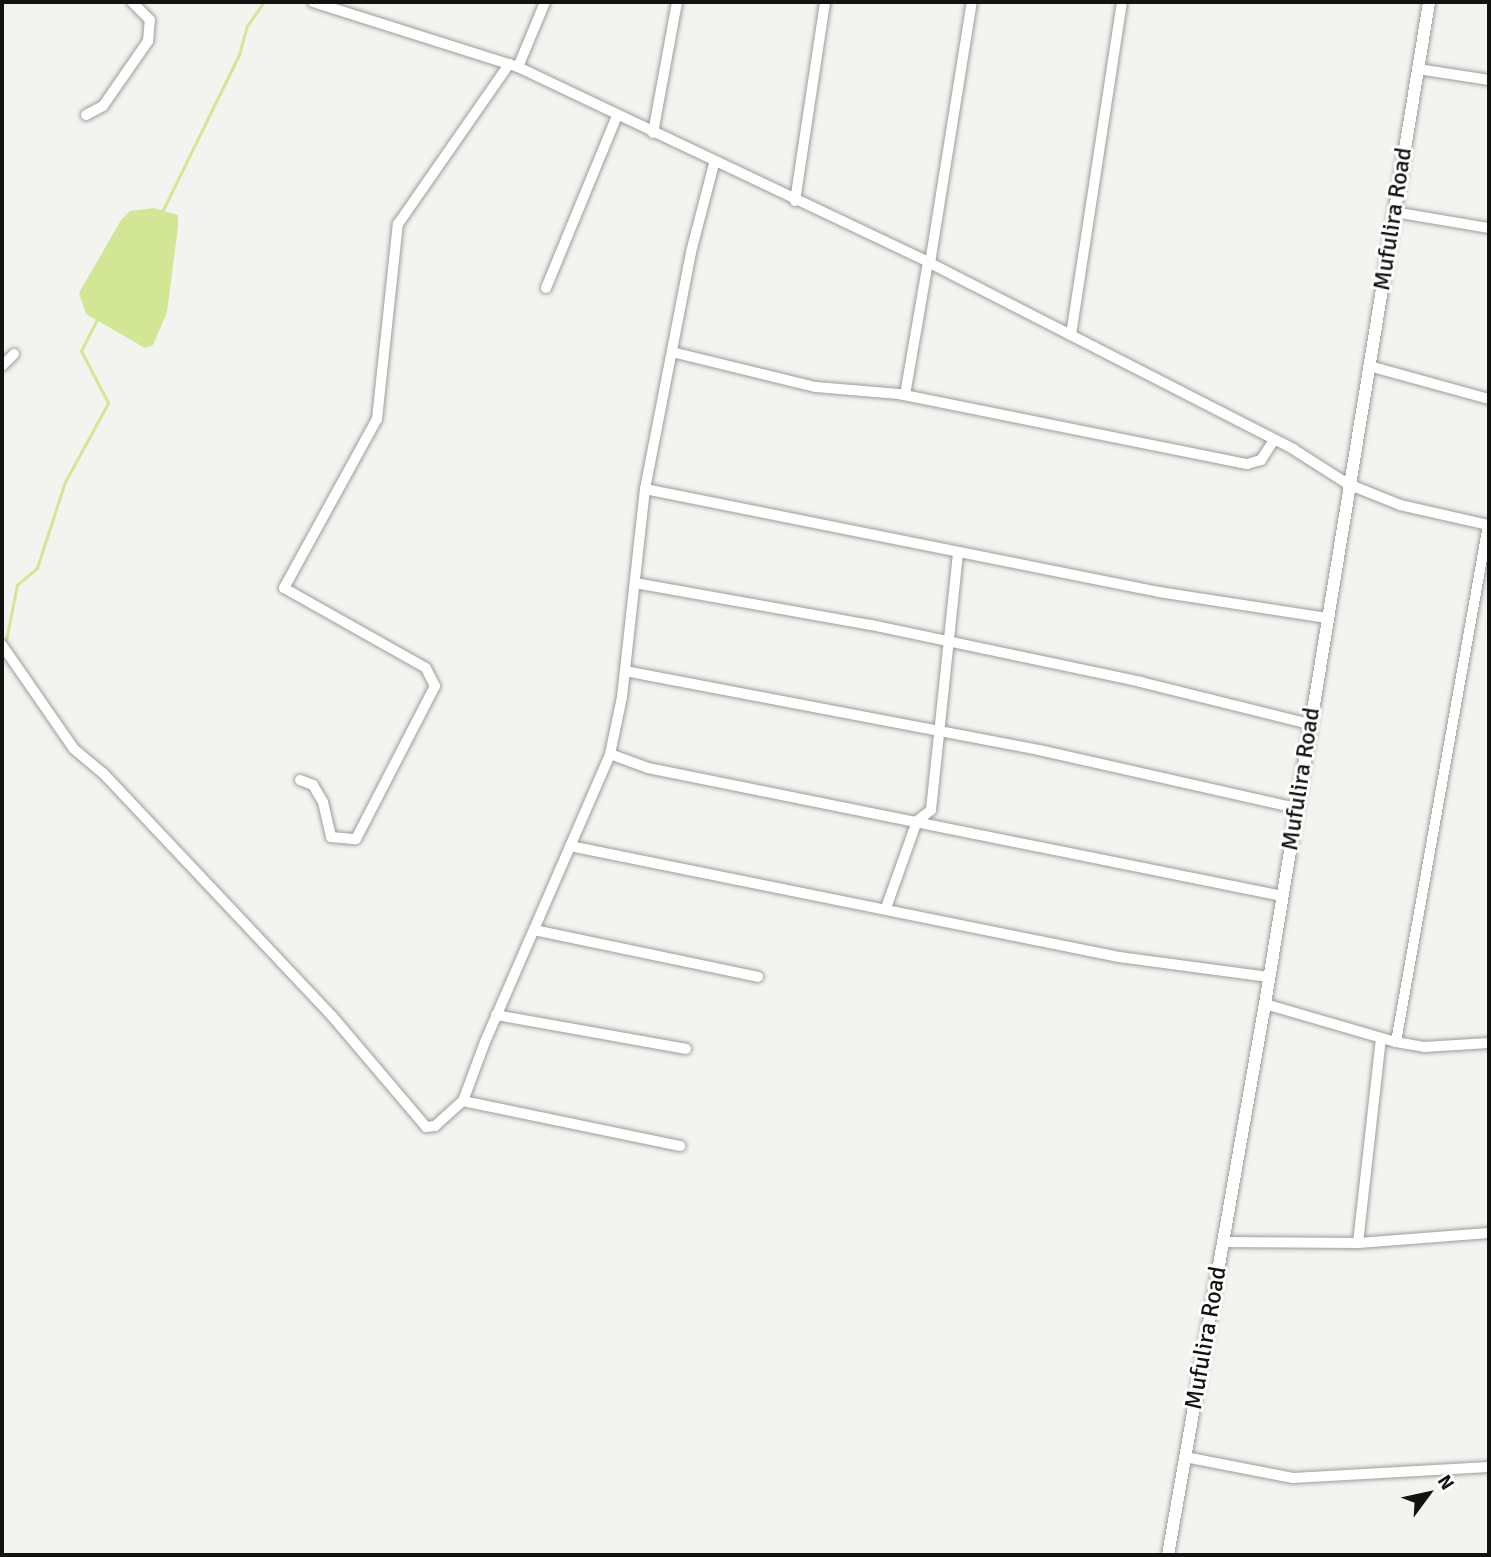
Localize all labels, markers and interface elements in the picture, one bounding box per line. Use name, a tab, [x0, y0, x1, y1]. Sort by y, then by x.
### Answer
street label: Mufulira Road	[1367, 145, 1419, 293]
street label: Mufulira Road	[1275, 705, 1327, 853]
street label: Mufulira Road	[1179, 1264, 1233, 1412]
north arrow	[1393, 1459, 1463, 1529]
text: N	[1432, 1470, 1459, 1495]

